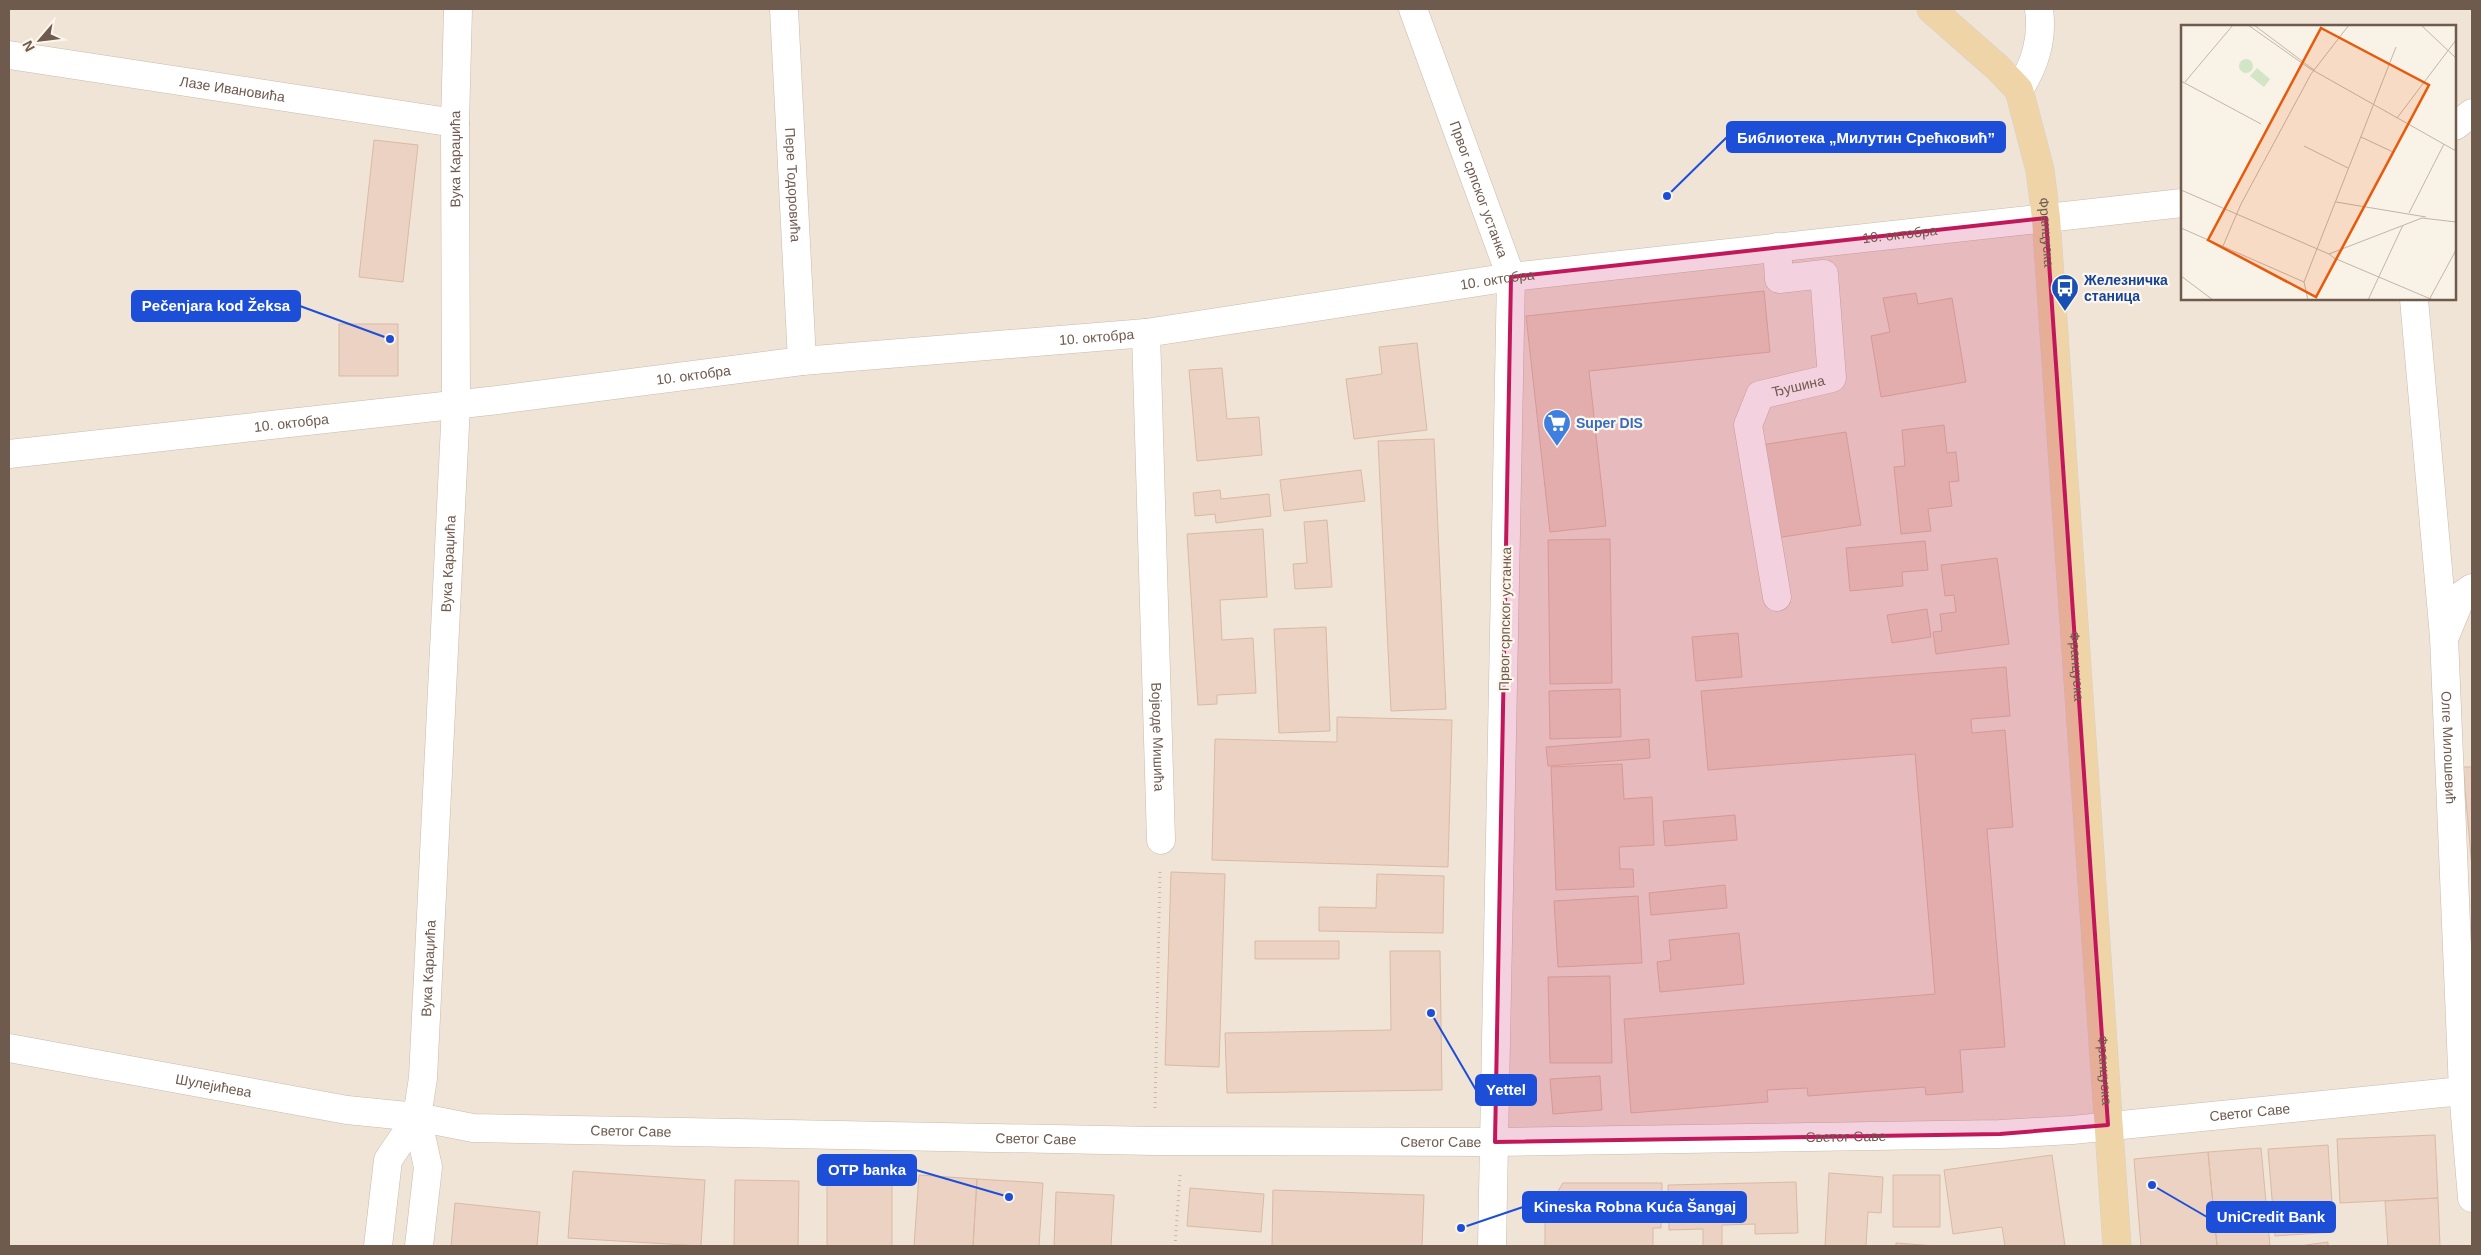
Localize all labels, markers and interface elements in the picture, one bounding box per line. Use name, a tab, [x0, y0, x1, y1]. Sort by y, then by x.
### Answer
north arrow	[15, 15, 65, 65]
inset map	[2181, 25, 2456, 300]
text: N	[19, 38, 38, 54]
street label: Лазе Ивановића	[179, 73, 286, 105]
street label: Вука Караџића	[447, 110, 463, 208]
street label: Првог српског устанка	[1447, 119, 1511, 260]
callout: Библиотека „Милутин Срећковић”	[1727, 122, 2005, 152]
street label: Пере Тодоровића	[782, 127, 804, 243]
text: Библиотека „Милутин Срећковић”	[1737, 129, 1995, 146]
street label: Француска	[2035, 196, 2057, 268]
street label: 10. октобра	[1862, 222, 1938, 246]
street label: 10. октобра	[1459, 266, 1536, 293]
place label: Железничка станица	[2083, 272, 2168, 304]
bus stop icon: Железничка станица	[2050, 273, 2080, 312]
callout: Pečenjara kod Žeksa	[132, 291, 300, 321]
text: Pečenjara kod Žeksa	[142, 297, 291, 314]
street label: 10. октобра	[1058, 326, 1135, 348]
street label: 10. октобра	[655, 362, 732, 388]
street label: Ђушина	[1770, 372, 1826, 400]
supermarket icon: Super DIS	[1542, 408, 1572, 447]
street label: 10. октобра	[253, 411, 330, 435]
place label: Super DIS	[1576, 415, 1643, 431]
street label: Вука Караџића	[438, 515, 459, 613]
street label: Првог српског устанка	[1496, 547, 1514, 691]
street label: Француска	[2067, 631, 2087, 702]
street label: Војводе Мишића	[1148, 682, 1168, 792]
street label: Олге Милошевић	[2438, 691, 2459, 804]
street label: Вука Караџића	[418, 919, 439, 1017]
street label: Француска	[2094, 1035, 2115, 1106]
street label: Шулејићева	[174, 1071, 253, 1100]
callout: Yettel	[1476, 1075, 1536, 1105]
text: Yettel	[1486, 1081, 1526, 1098]
street label: Светог Саве	[2209, 1100, 2291, 1124]
street label: Светог Саве	[590, 1122, 672, 1140]
street label: Светог Саве	[1805, 1128, 1887, 1145]
street label: Светог Саве	[995, 1130, 1077, 1148]
street label: Светог Саве	[1400, 1134, 1482, 1150]
callout: OTP banka	[818, 1155, 916, 1185]
text: OTP banka	[828, 1161, 907, 1178]
callout: Kineska Robna Kuća Šangaj	[1523, 1192, 1746, 1222]
text: Kineska Robna Kuća Šangaj	[1534, 1198, 1736, 1215]
callout: UniCredit Bank	[2207, 1202, 2335, 1232]
text: UniCredit Bank	[2217, 1208, 2326, 1225]

